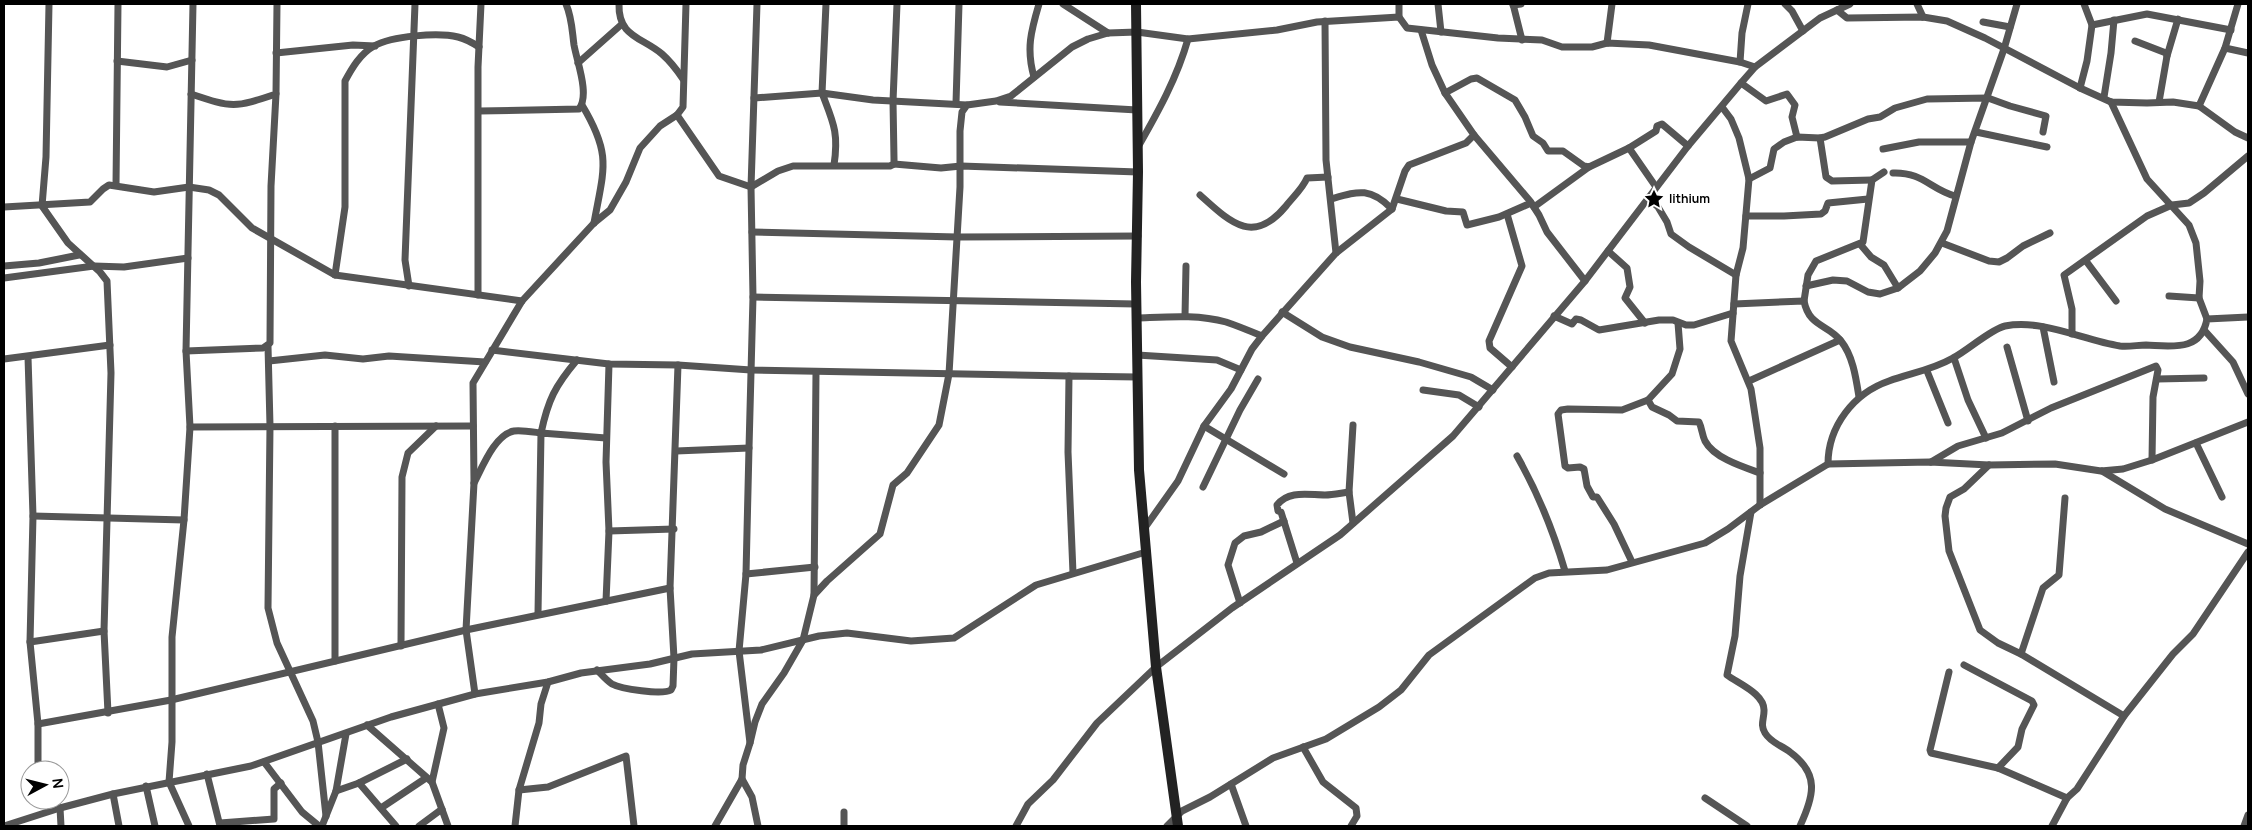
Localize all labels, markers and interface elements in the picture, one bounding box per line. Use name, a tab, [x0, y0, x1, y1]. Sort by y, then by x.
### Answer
place icon: lithium	[1643, 188, 1665, 210]
place label: lithium	[1669, 190, 1710, 207]
north arrow	[20, 760, 70, 810]
text: N	[48, 777, 68, 790]

